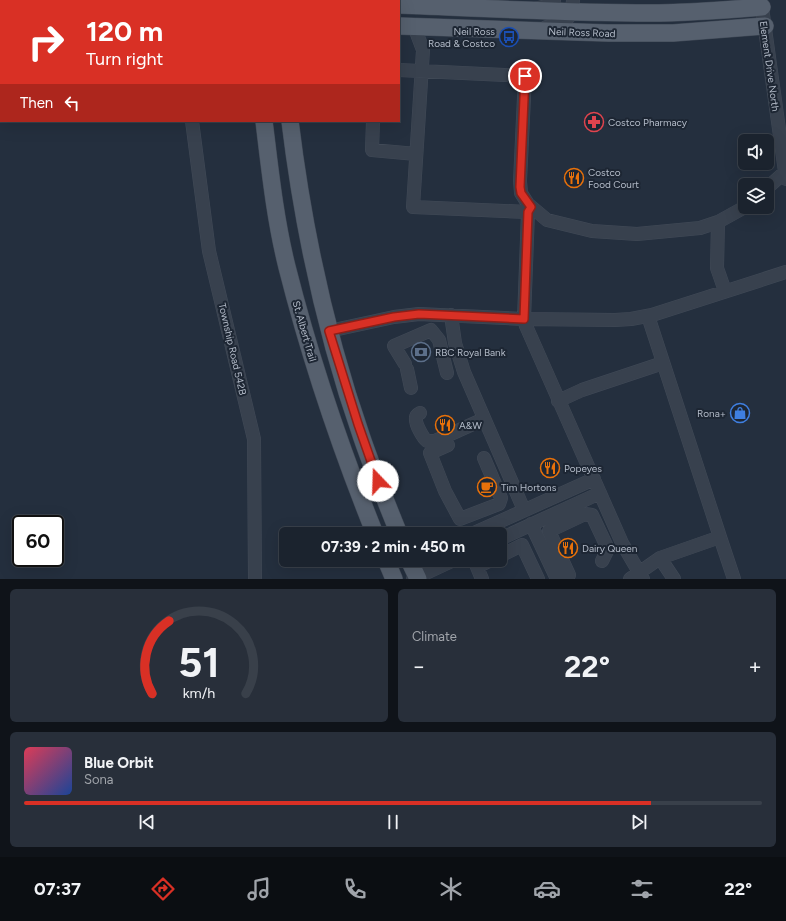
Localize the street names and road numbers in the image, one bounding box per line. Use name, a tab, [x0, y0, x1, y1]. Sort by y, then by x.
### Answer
street label: Element Drive North	[757, 20, 782, 113]
street label: Neil Ross Road	[548, 25, 616, 40]
street label: St. Albert Trail	[290, 299, 319, 363]
street label: Township Road 542B	[216, 302, 249, 396]

